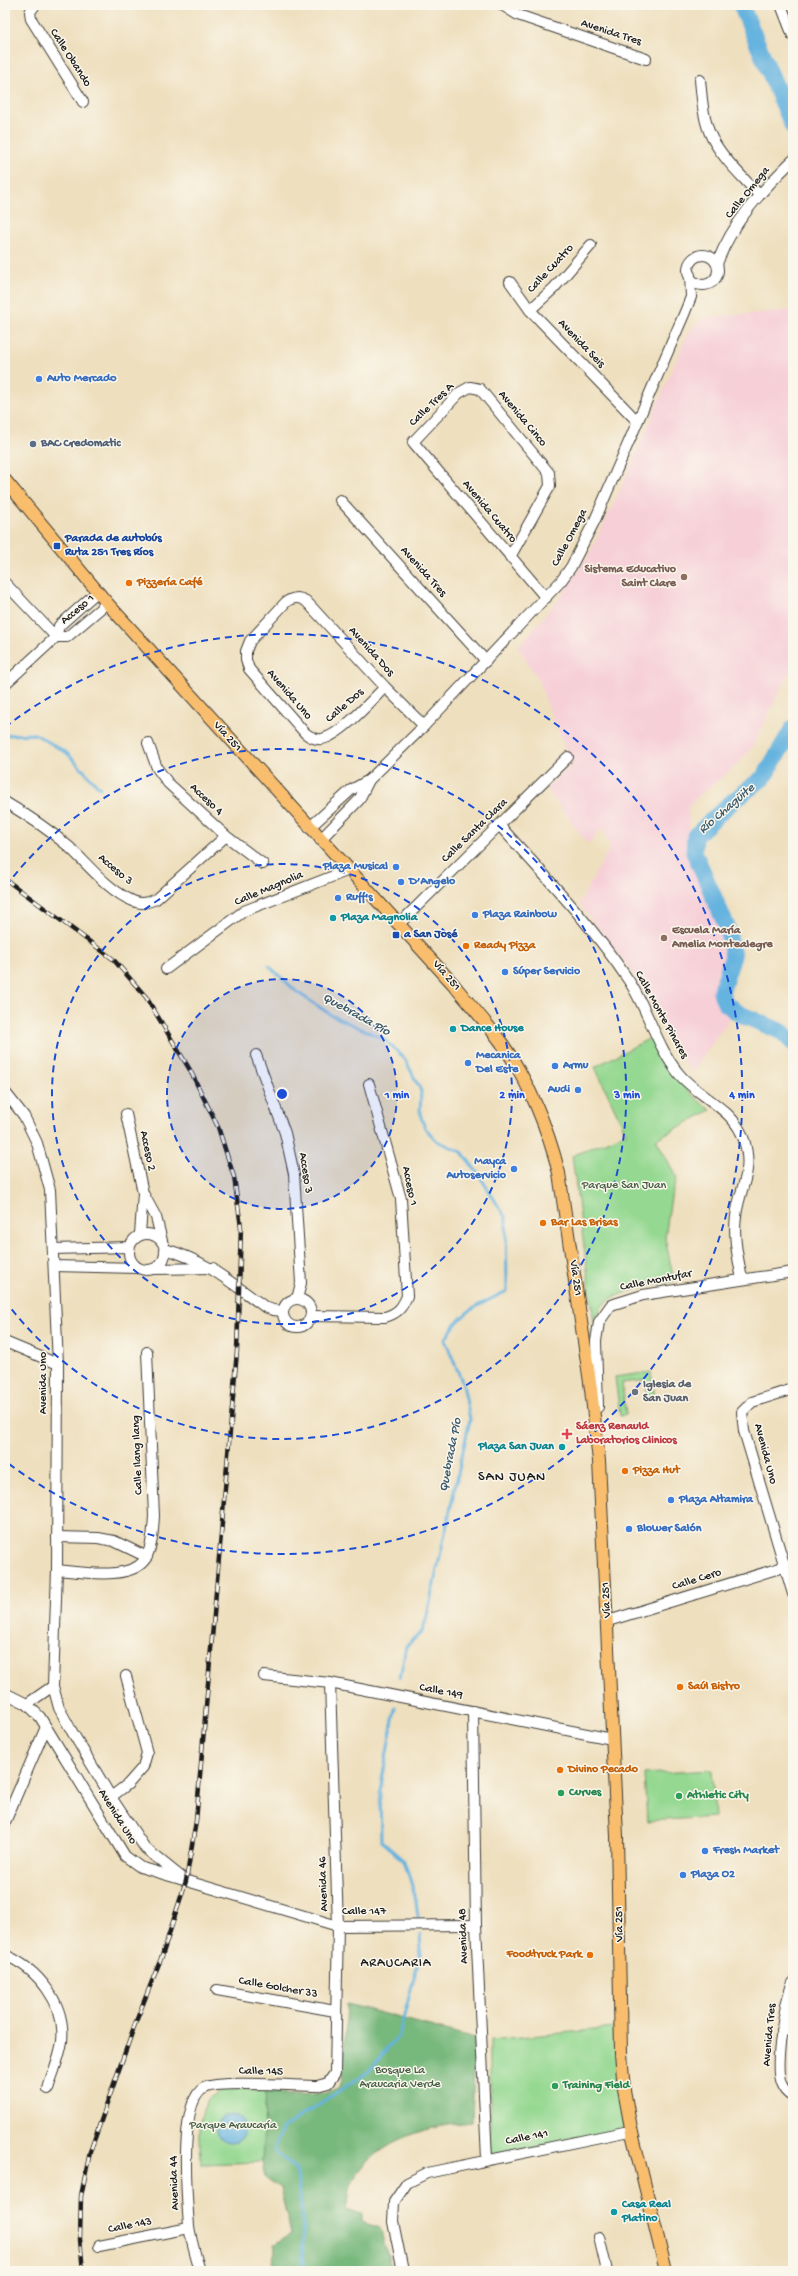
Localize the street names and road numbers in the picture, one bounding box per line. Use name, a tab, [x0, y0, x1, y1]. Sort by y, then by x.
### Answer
street label: Avenida Tres	[579, 17, 644, 50]
street label: Calle Obando	[46, 26, 94, 90]
street label: Calle Omega	[723, 164, 773, 222]
street label: Calle Cuatro	[525, 242, 577, 296]
street label: Avenida Seis	[554, 317, 608, 372]
street label: Calle Tres A	[407, 380, 458, 430]
street label: Avenida Cinco	[495, 388, 549, 450]
street label: Avenida Cuatro	[459, 478, 519, 546]
street label: Calle Omega	[549, 507, 591, 569]
street label: Avenida Tres	[397, 544, 450, 600]
street label: Acceso 1	[58, 592, 98, 628]
street label: Avenida Dos	[345, 624, 397, 680]
street label: Avenida Uno	[263, 667, 315, 723]
street label: Calle Dos	[323, 685, 367, 726]
street label: Vía 251	[209, 718, 244, 755]
street label: Acceso 4	[186, 781, 226, 819]
street label: Calle Santa Clara	[439, 796, 511, 866]
street label: Acceso 3	[95, 851, 135, 889]
street label: Calle Magnolia	[233, 868, 306, 910]
street label: Vía 251	[428, 957, 463, 994]
street label: Calle Monte Pinares	[631, 969, 691, 1062]
street label: Acceso 2	[136, 1130, 158, 1173]
street label: Acceso 3	[295, 1152, 315, 1194]
street label: Acceso 1	[398, 1165, 420, 1207]
street label: Vía 251	[565, 1258, 584, 1297]
street label: Calle Montufar	[619, 1267, 695, 1295]
street label: Avenida Uno	[37, 1352, 51, 1414]
street label: Calle Ilang Ilang	[130, 1415, 146, 1495]
street label: Avenida Uno	[750, 1422, 780, 1486]
street label: Calle Cero	[671, 1566, 723, 1594]
street label: Vía 251	[599, 1582, 615, 1619]
street label: Calle 149	[418, 1681, 464, 1703]
street label: Avenida Uno	[95, 1787, 139, 1847]
street label: Avenida 46	[316, 1855, 332, 1912]
street label: Calle 147	[342, 1905, 387, 1919]
street label: Vía 251	[613, 1906, 627, 1943]
street label: Avenida 48	[456, 1908, 472, 1964]
street label: Calle Golcher 33	[237, 1974, 319, 2002]
street label: Avenida Tres	[760, 2002, 780, 2067]
street label: Calle 145	[239, 2065, 283, 2079]
street label: Calle 141	[505, 2127, 550, 2149]
street label: Avenida 44	[167, 2155, 183, 2211]
street label: Calle 143	[107, 2215, 153, 2237]

